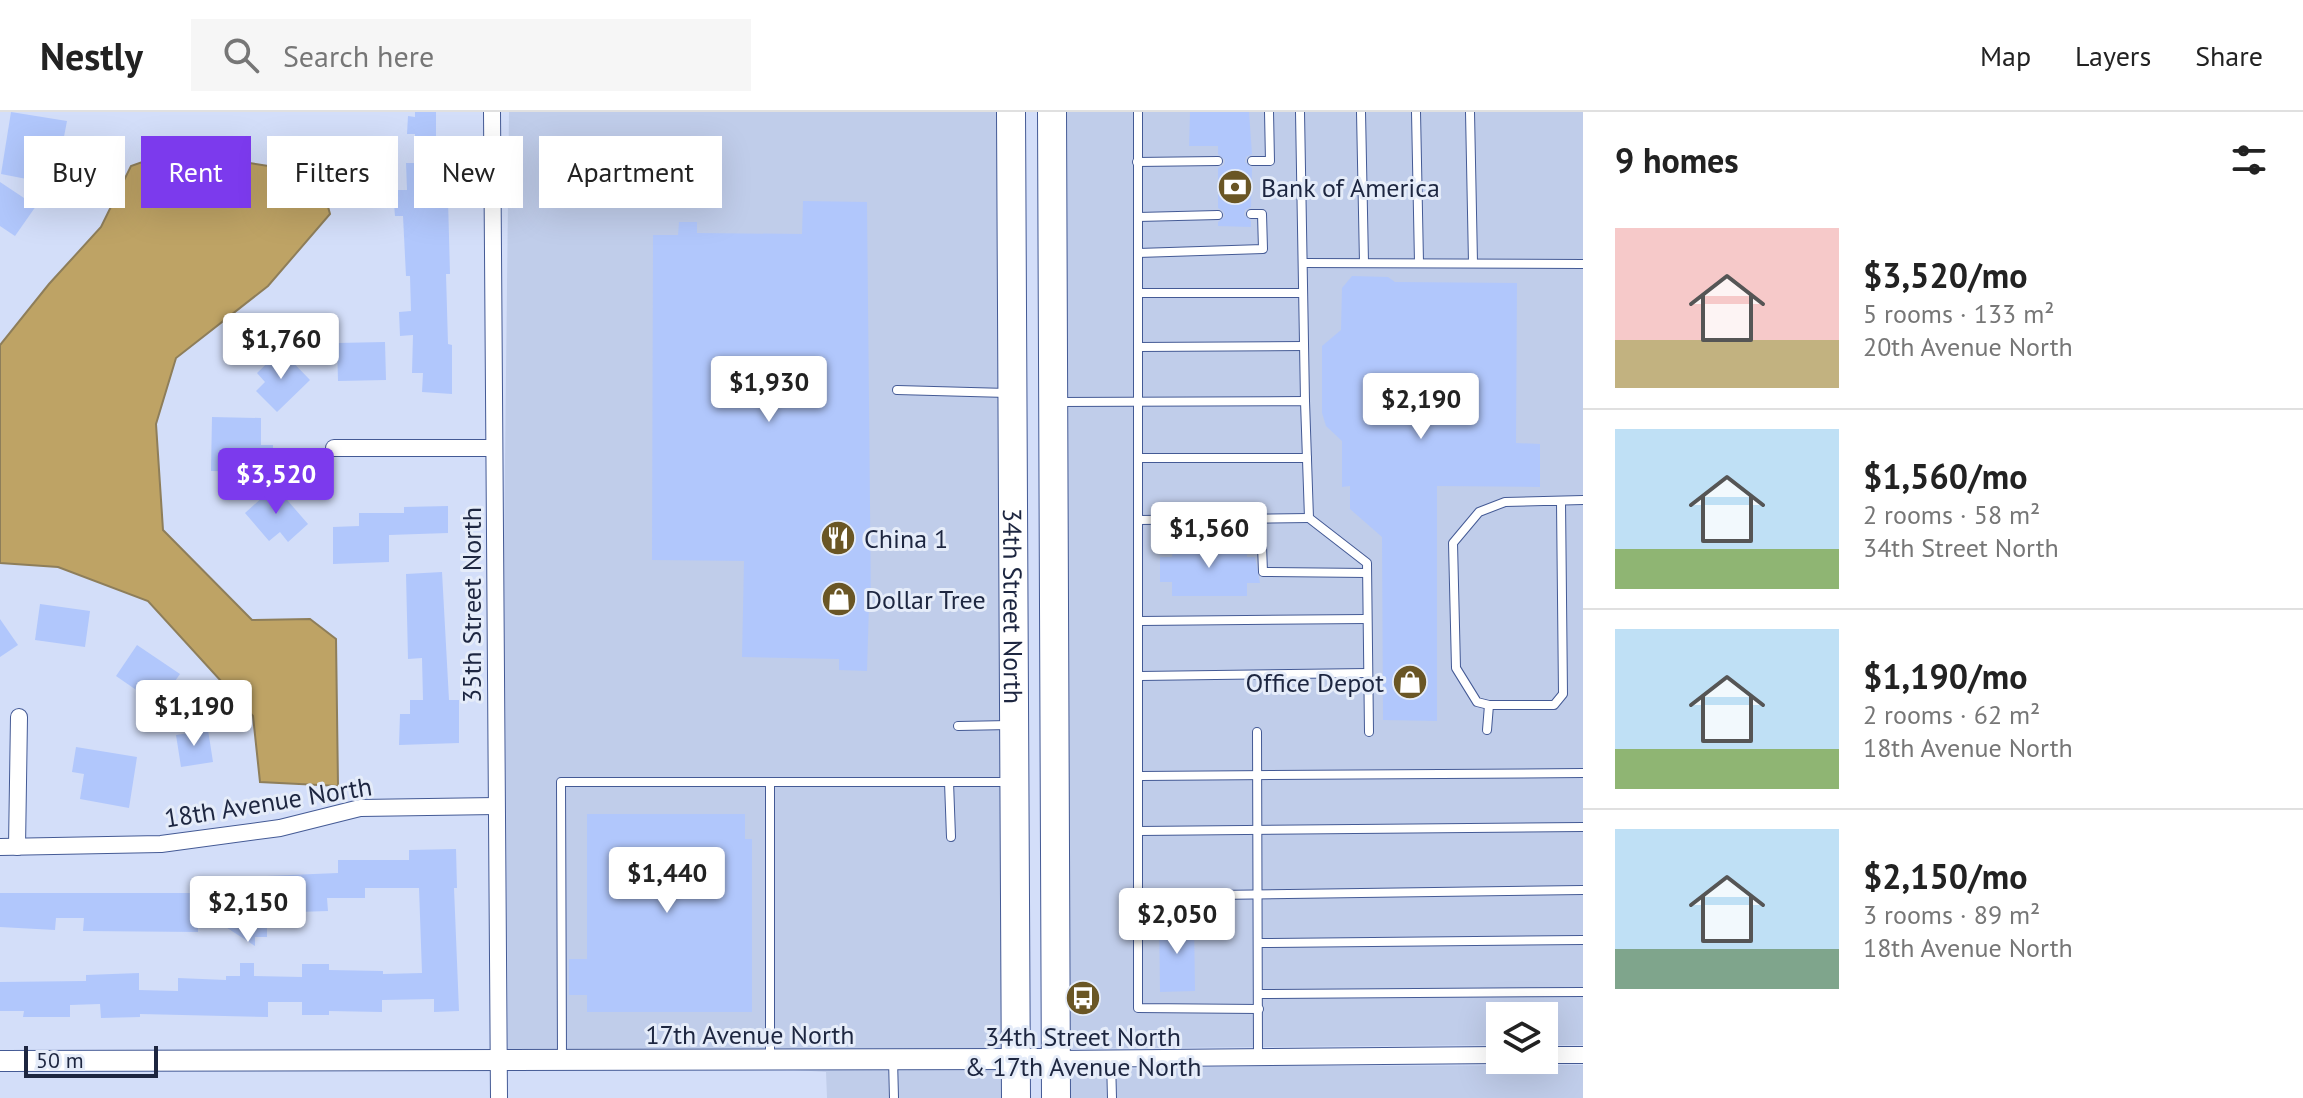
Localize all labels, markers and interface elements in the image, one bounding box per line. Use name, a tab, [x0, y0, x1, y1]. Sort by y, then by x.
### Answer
search box	[191, 19, 751, 91]
text: Nestly	[40, 31, 143, 80]
icon: search	[219, 33, 263, 77]
text: Search here	[283, 36, 434, 75]
text: Map	[1980, 37, 2031, 74]
text: Layers	[2075, 37, 2151, 74]
text: Share	[2195, 37, 2263, 74]
chip: Buy	[24, 136, 125, 208]
chip: Rent	[141, 136, 251, 208]
chip: Filters	[267, 136, 398, 208]
chip: New	[414, 136, 523, 208]
chip: Apartment	[539, 136, 722, 208]
text: 9 homes	[1615, 138, 1739, 182]
icon: filters	[2227, 138, 2271, 182]
bank icon: Bank of America	[1216, 168, 1254, 206]
place label: Bank of America	[1261, 171, 1440, 204]
text: $3,520/mo	[1863, 253, 2027, 297]
icon: home	[1679, 260, 1775, 356]
text: 5 rooms · 133 m²	[1863, 297, 2055, 330]
pin: $1,760	[216, 313, 346, 381]
text: $1,760	[241, 322, 321, 355]
text: 20th Avenue North	[1863, 330, 2073, 363]
pin: $1,930	[704, 356, 834, 424]
text: $1,930	[729, 365, 809, 398]
pin: $2,190	[1356, 373, 1486, 441]
text: $2,190	[1381, 382, 1461, 415]
pin: $3,520	[211, 448, 341, 516]
text: $1,560/mo	[1863, 454, 2027, 498]
text: $3,520	[236, 457, 316, 490]
icon: home	[1679, 461, 1775, 557]
text: 2 rooms · 58 m²	[1863, 498, 2040, 531]
pin: $1,560	[1144, 502, 1274, 570]
street label: 35th Street North	[455, 507, 488, 703]
street label: 34th Street North	[997, 508, 1031, 704]
text: $1,560	[1169, 511, 1249, 544]
restaurant icon: China 1	[819, 519, 857, 557]
place label: China 1	[864, 522, 948, 555]
text: 34th Street North	[1863, 531, 2059, 564]
shop icon: Dollar Tree	[820, 580, 858, 618]
place label: Dollar Tree	[865, 583, 986, 616]
text: $1,190/mo	[1863, 654, 2027, 698]
icon: home	[1679, 661, 1775, 757]
shop icon: Office Depot	[1391, 663, 1429, 701]
place label: Office Depot	[1246, 666, 1384, 699]
pin: $1,190	[129, 680, 259, 748]
text: $1,190	[154, 689, 234, 722]
text: 2 rooms · 62 m²	[1863, 698, 2040, 731]
text: 18th Avenue North	[1863, 731, 2073, 764]
street label: 18th Avenue North	[162, 769, 374, 835]
pin: $1,440	[602, 847, 732, 915]
text: $2,150/mo	[1863, 854, 2027, 898]
text: $1,440	[627, 856, 707, 889]
icon: home	[1679, 861, 1775, 957]
pin: $2,150	[183, 876, 313, 944]
text: $2,150	[208, 885, 288, 918]
pin: $2,050	[1112, 888, 1242, 956]
text: $2,050	[1137, 897, 1217, 930]
text: 3 rooms · 89 m²	[1863, 898, 2040, 931]
text: 18th Avenue North	[1863, 931, 2073, 964]
bus stop icon: 34th Street North & 17th Avenue North	[1064, 979, 1102, 1017]
map controls	[1486, 1002, 1558, 1074]
button: layers	[1486, 1002, 1558, 1074]
street label: 17th Avenue North	[645, 1018, 855, 1051]
place label: 34th Street North & 17th Avenue North	[964, 1020, 1202, 1083]
scale bar	[24, 1042, 158, 1078]
text: 50 m	[36, 1046, 84, 1074]

